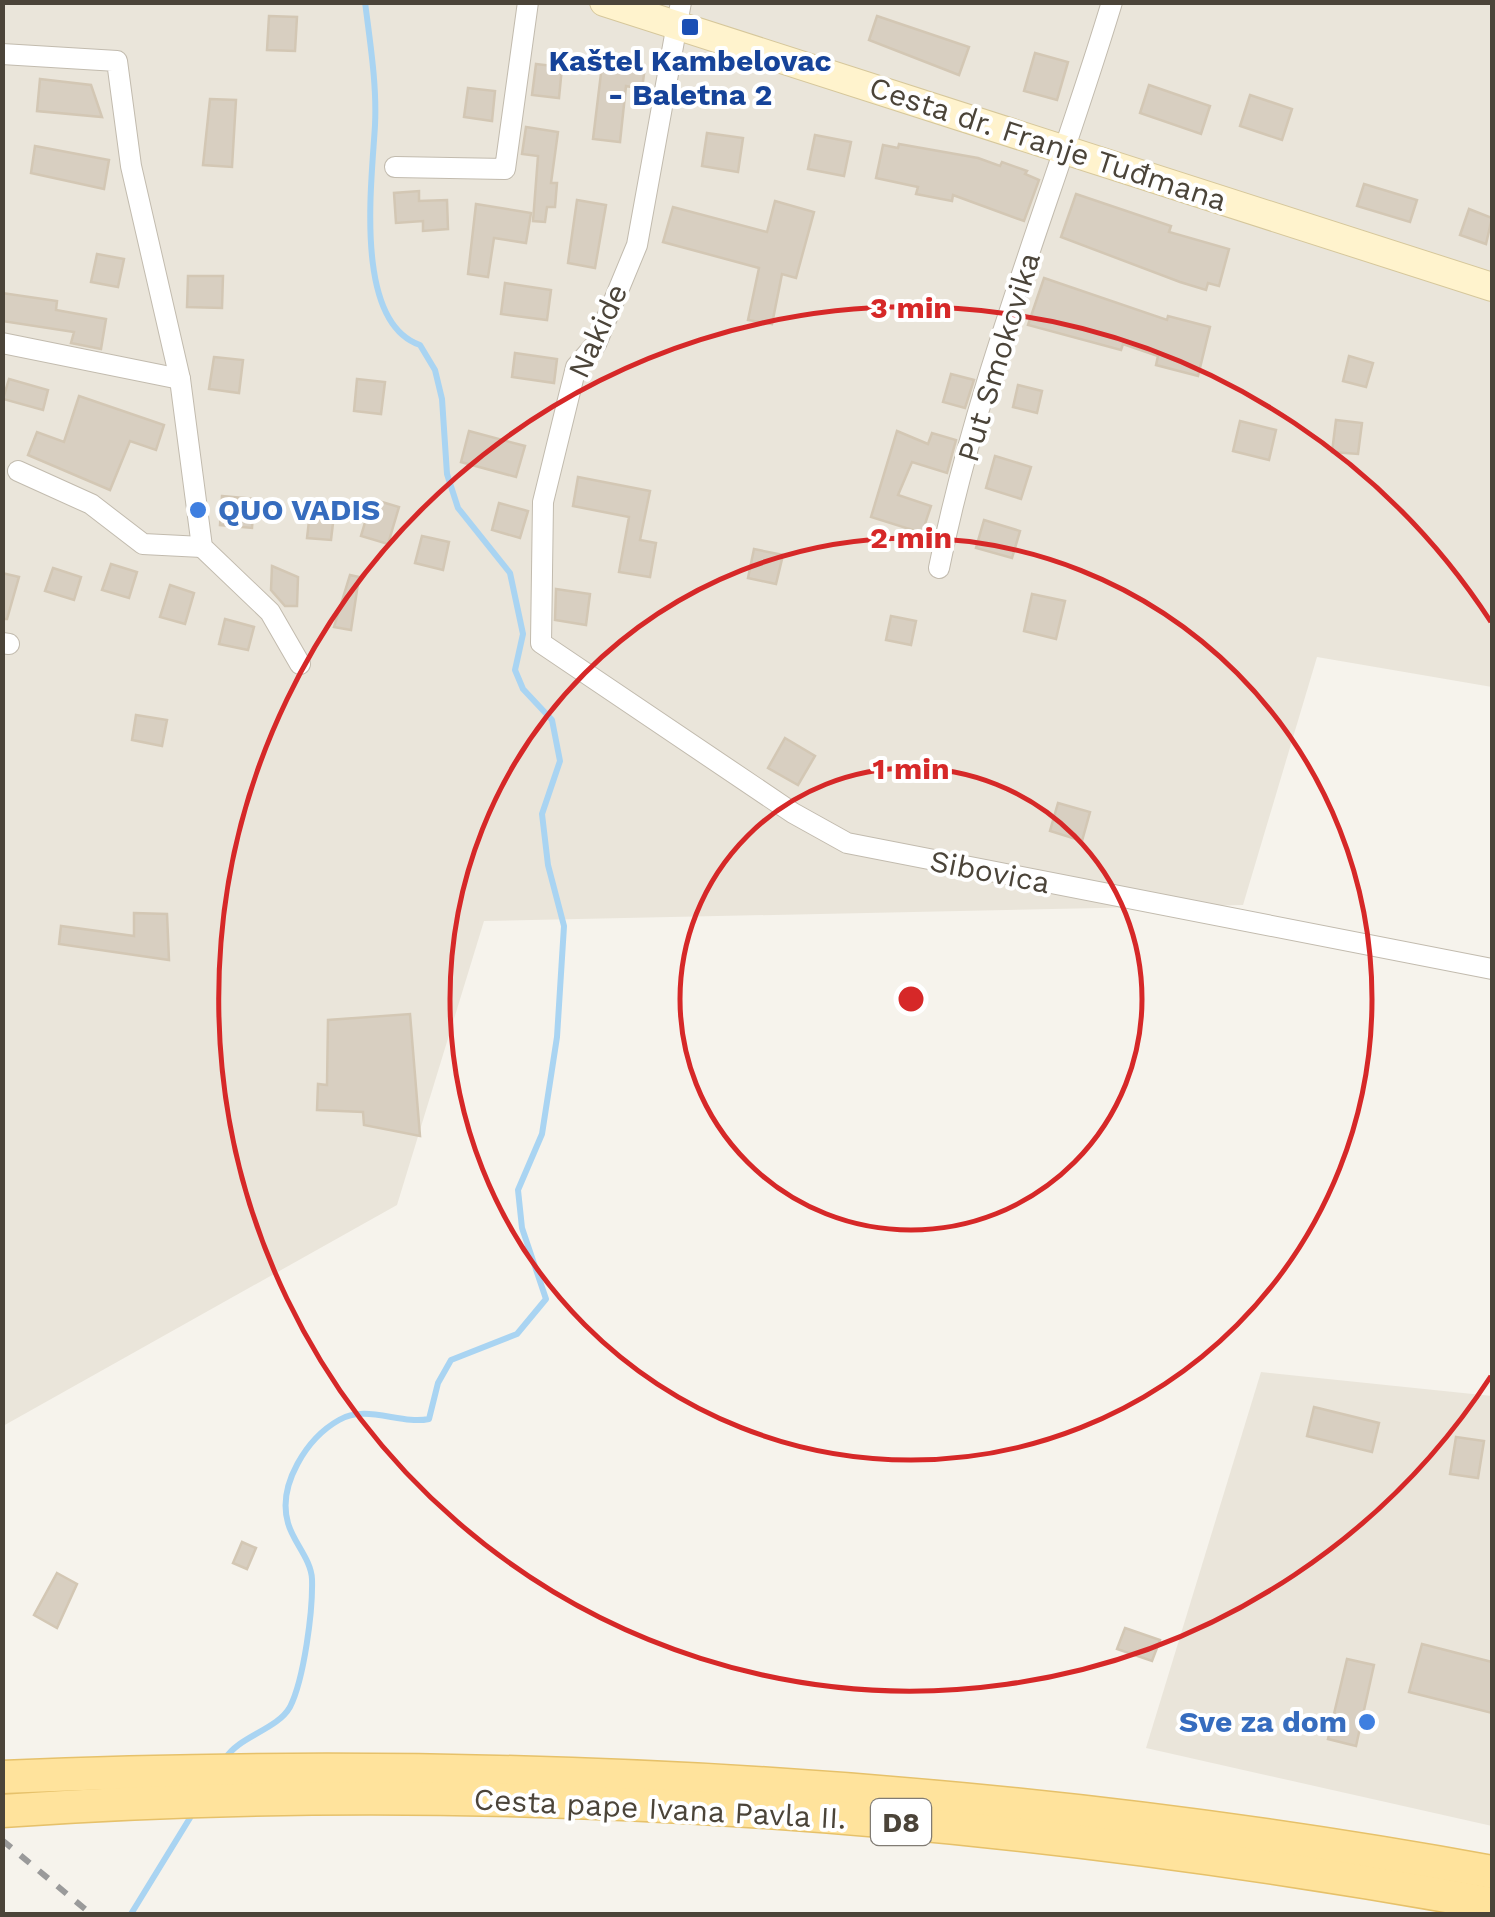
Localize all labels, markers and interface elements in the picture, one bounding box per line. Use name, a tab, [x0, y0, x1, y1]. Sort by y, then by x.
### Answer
marker: Kaštel Kambelovac - Baletna 2	[679, 16, 701, 38]
place label: Kaštel Kambelovac - Baletna 2	[548, 43, 832, 112]
street label: Cesta dr. Franje Tuđmana	[865, 69, 1231, 218]
street label: Put Smokovika	[950, 248, 1047, 466]
street label: Nakide	[561, 278, 635, 383]
text: 3 min	[870, 290, 952, 325]
place label: QUO VADIS	[218, 492, 380, 527]
marker: QUO VADIS	[187, 499, 209, 521]
text: 2 min	[870, 520, 952, 555]
text: 1 min	[872, 751, 950, 786]
street label: Sibovica	[927, 843, 1053, 900]
centre of rings	[893, 981, 929, 1017]
place label: Sve za dom	[1179, 1704, 1347, 1739]
marker: Sve za dom	[1356, 1711, 1378, 1733]
street label: Cesta pape Ivana Pavla II.	[473, 1781, 847, 1836]
road number: D8	[871, 1799, 931, 1845]

